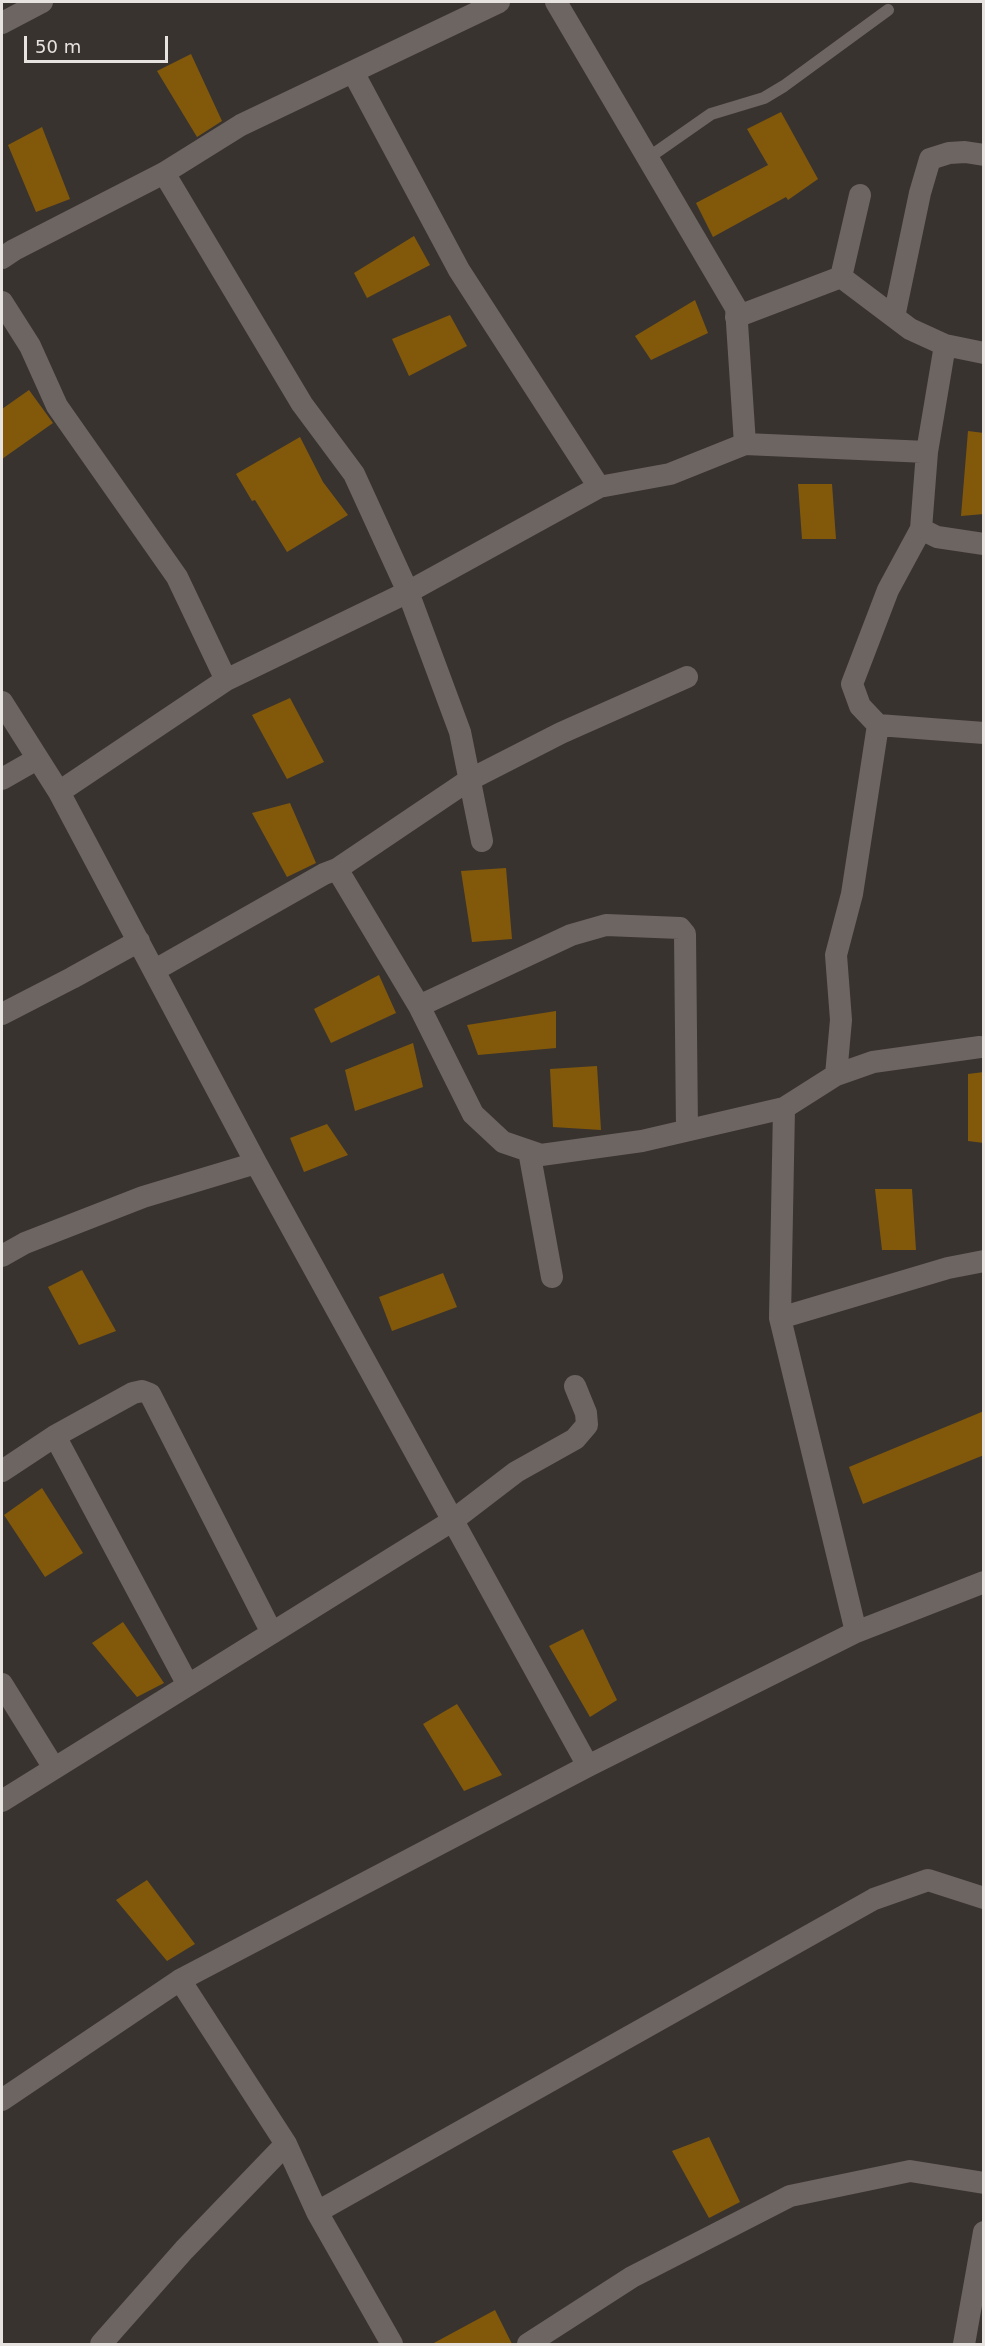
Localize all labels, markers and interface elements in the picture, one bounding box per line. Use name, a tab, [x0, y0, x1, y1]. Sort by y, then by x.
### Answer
scale bar	[27, 24, 171, 62]
text: 50 m	[35, 36, 81, 57]

